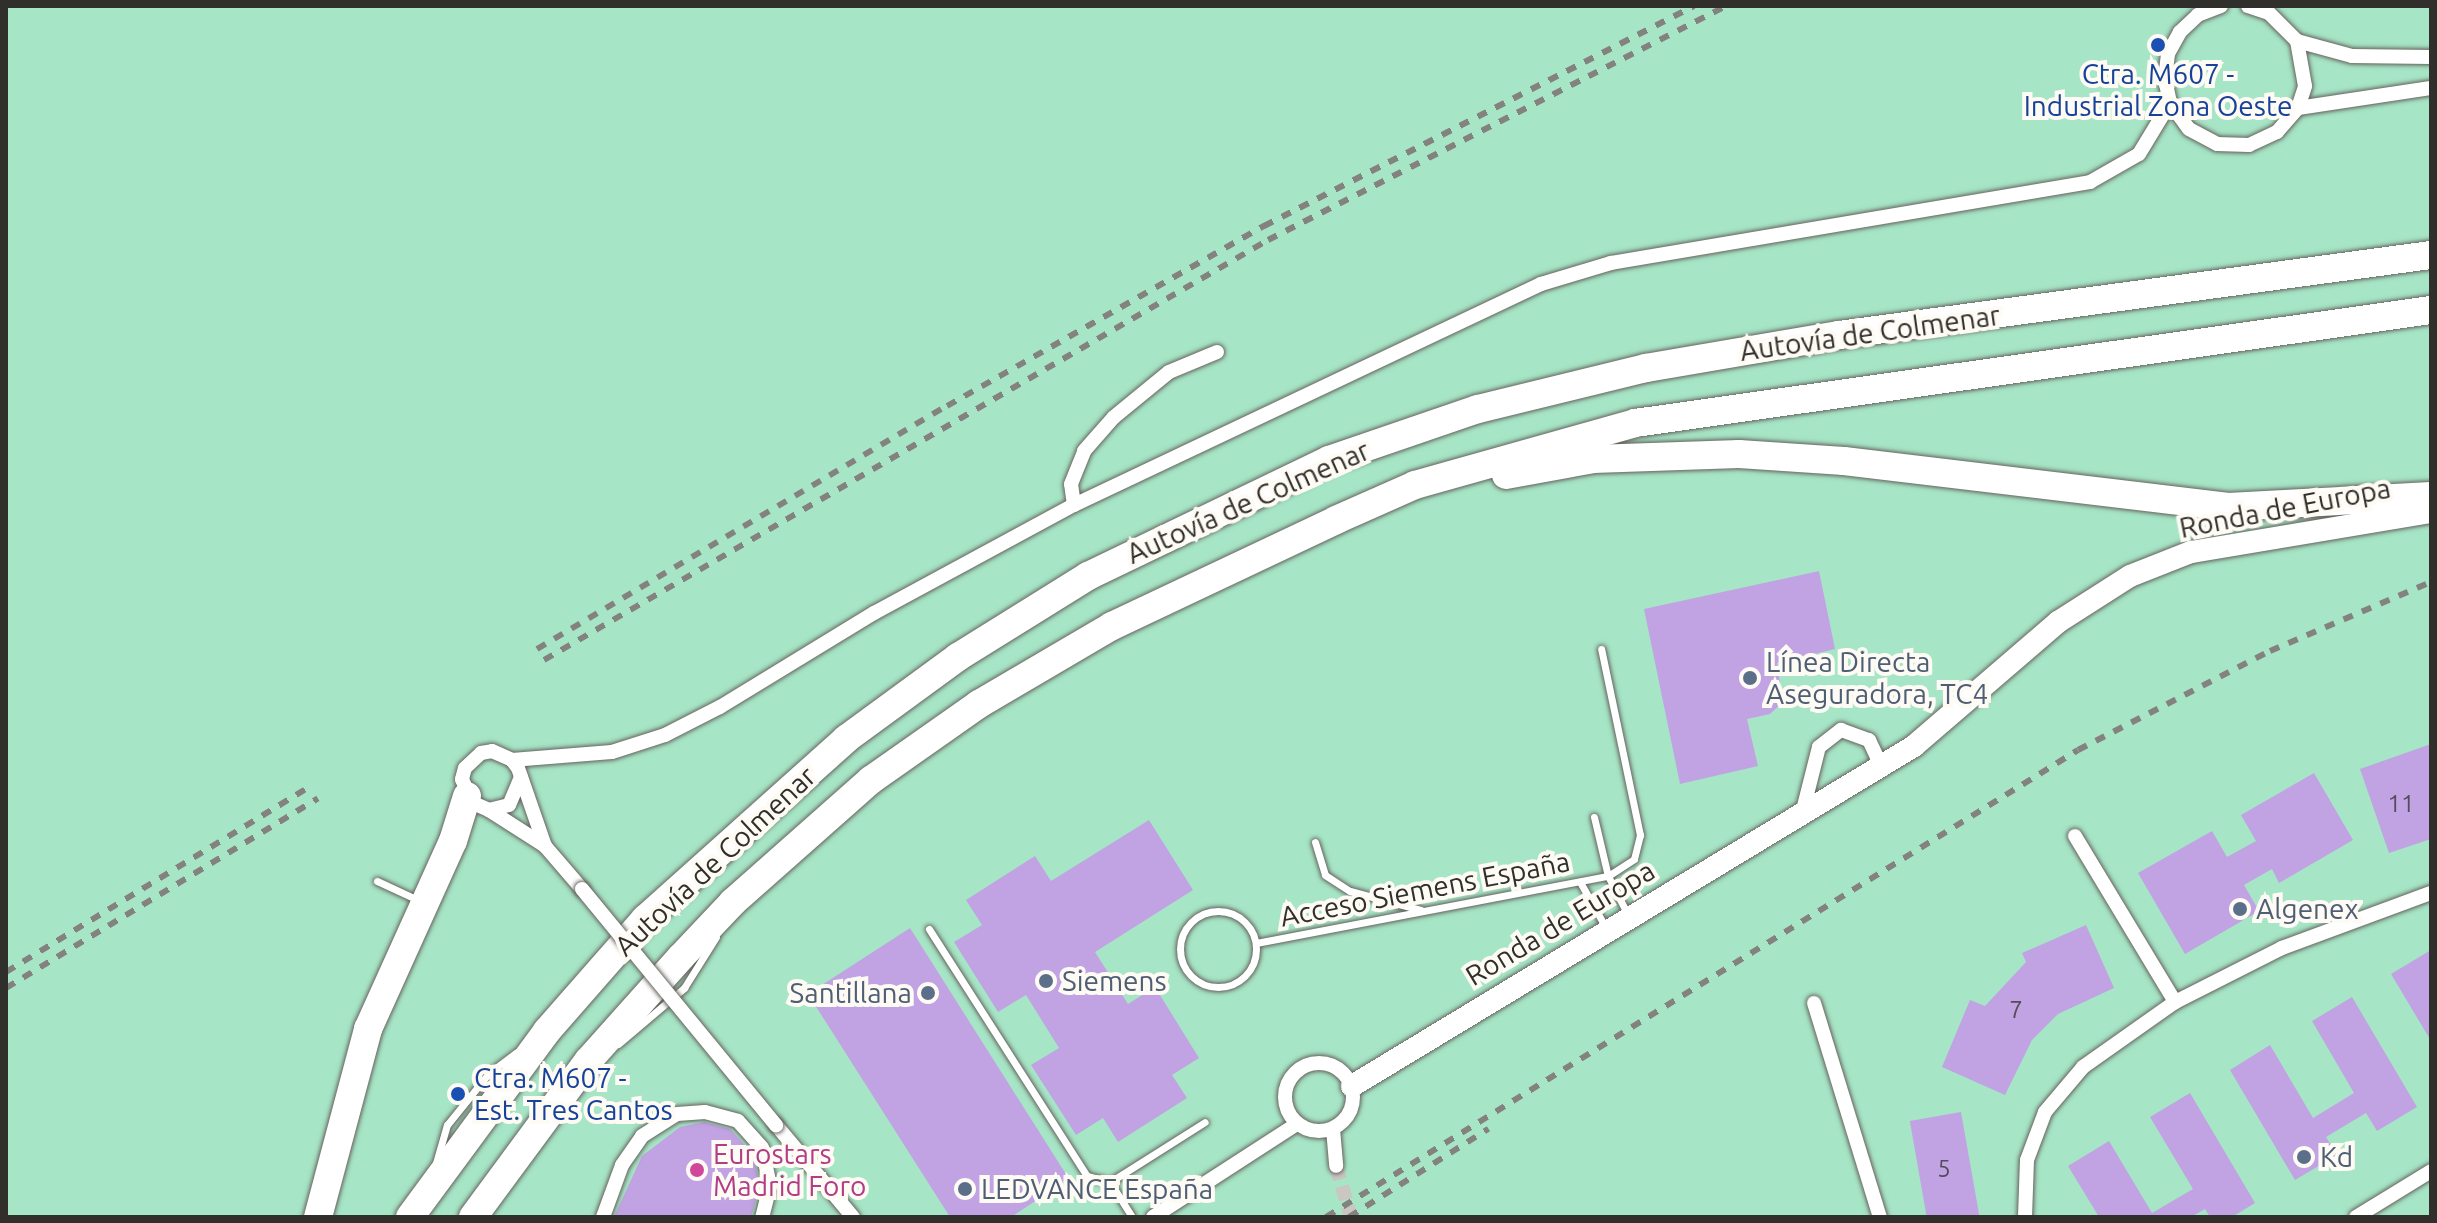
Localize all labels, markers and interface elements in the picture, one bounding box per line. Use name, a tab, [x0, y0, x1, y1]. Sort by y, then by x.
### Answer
marker: Ctra. M607 - Industrial Zona Oeste	[2149, 36, 2167, 54]
place label: Ctra. M607 - Industrial Zona Oeste	[2024, 57, 2292, 123]
street label: Autovía de Colmenar	[1738, 298, 2002, 368]
street label: Autovía de Colmenar	[1121, 433, 1375, 571]
street label: Ronda de Europa	[2177, 471, 2393, 545]
place label: Línea Directa Aseguradora, TC4	[1766, 645, 1988, 711]
marker: Línea Directa Aseguradora, TC4	[1741, 669, 1759, 687]
street label: Autovía de Colmenar	[608, 759, 822, 963]
house number: 11	[2387, 790, 2415, 818]
street label: Acceso Siemens España	[1277, 844, 1573, 934]
street label: Ronda de Europa	[1459, 853, 1661, 993]
place label: Algenex	[2256, 892, 2359, 926]
marker: Algenex	[2231, 900, 2249, 918]
place label: Siemens	[1062, 964, 1167, 998]
marker: Siemens	[1037, 972, 1055, 990]
place label: Santillana	[790, 976, 912, 1010]
marker: Santillana	[919, 984, 937, 1002]
house number: 7	[2009, 996, 2023, 1024]
place label: Ctra. M607 - Est. Tres Cantos	[474, 1061, 673, 1127]
marker: Ctra. M607 - Est. Tres Cantos	[449, 1085, 467, 1103]
place label: Eurostars Madrid Foro	[713, 1137, 866, 1203]
place label: Kd	[2320, 1140, 2353, 1174]
marker: Kd	[2295, 1148, 2313, 1166]
house number: 5	[1937, 1155, 1951, 1183]
marker: Eurostars Madrid Foro	[688, 1161, 706, 1179]
place label: LEDVANCE España	[981, 1172, 1213, 1206]
marker: LEDVANCE España	[956, 1180, 974, 1198]

